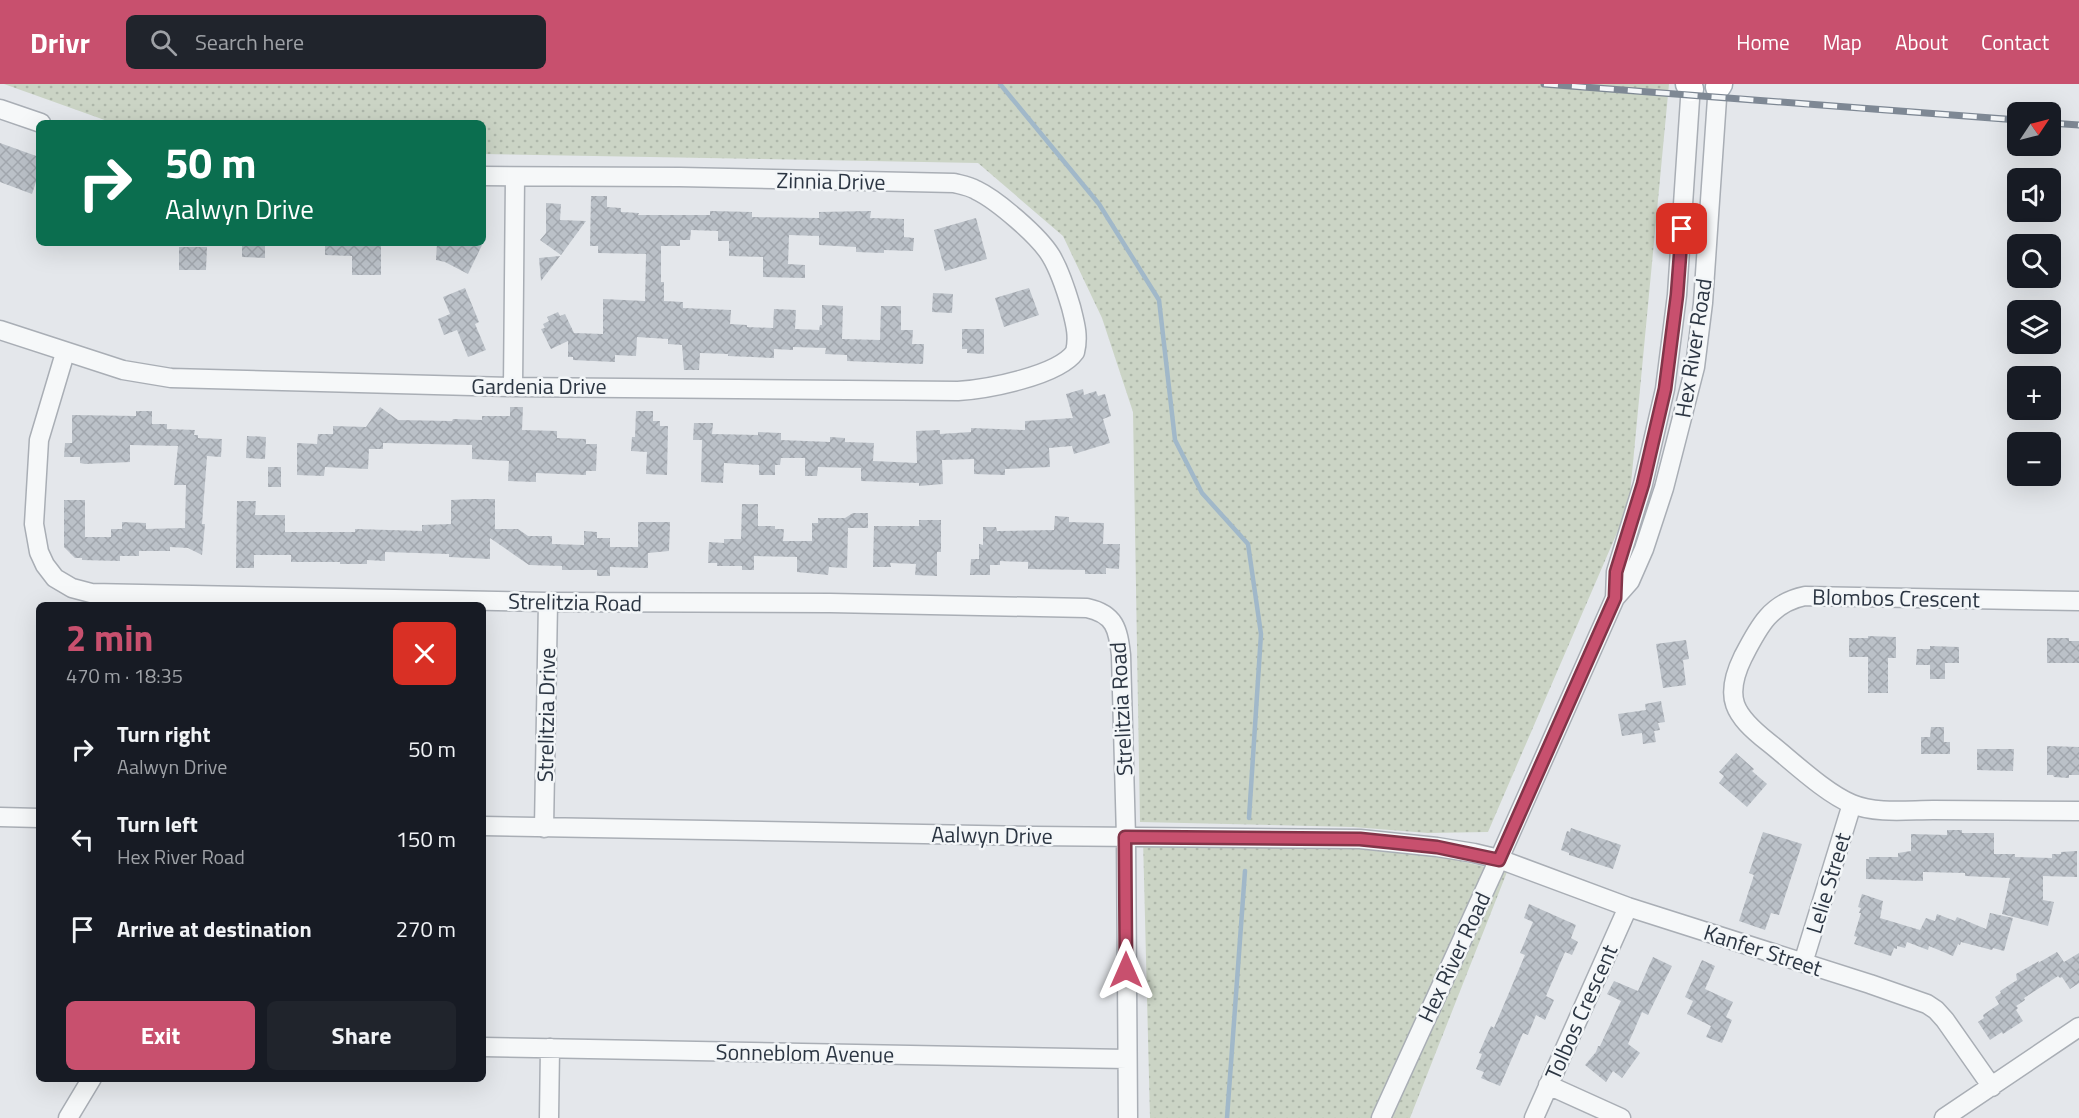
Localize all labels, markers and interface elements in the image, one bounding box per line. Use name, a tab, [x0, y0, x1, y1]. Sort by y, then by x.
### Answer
search box	[126, 15, 546, 69]
text: Drivr	[30, 21, 90, 64]
text: Search here	[195, 25, 304, 59]
icon: search	[147, 26, 180, 59]
text: Home	[1736, 26, 1790, 58]
text: Map	[1823, 26, 1862, 58]
text: About	[1895, 26, 1948, 58]
text: Contact	[1981, 26, 2049, 58]
north arrow	[2007, 102, 2061, 156]
map controls	[2007, 102, 2061, 486]
text: 50 m	[165, 130, 257, 194]
icon: right	[66, 144, 144, 222]
street label: Zinnia Drive	[776, 163, 886, 199]
button: sound	[2007, 168, 2061, 222]
text: Aalwyn Drive	[165, 188, 314, 229]
pin	[1656, 203, 1707, 254]
icon: arrive	[1665, 212, 1698, 245]
button: search	[2007, 234, 2061, 288]
street label: Hex River Road	[1665, 276, 1721, 420]
button: layers	[2007, 300, 2061, 354]
button: +	[2007, 366, 2061, 420]
street label: Gardenia Drive	[471, 369, 607, 403]
button: −	[2007, 432, 2061, 486]
street label: Blombos Crescent	[1812, 580, 1980, 616]
street label: Strelitzia Road	[508, 584, 642, 620]
text: 2 min	[66, 610, 153, 665]
button: close	[393, 622, 456, 685]
street label: Strelitzia Road	[1101, 641, 1141, 777]
street label: Strelitzia Drive	[528, 648, 564, 782]
text: 470 m · 18:35	[66, 660, 183, 691]
text: Turn right	[117, 717, 211, 751]
text: 50 m	[408, 732, 456, 766]
icon: right	[66, 733, 99, 766]
text: Aalwyn Drive	[117, 751, 227, 782]
text: Turn left	[117, 807, 198, 841]
street label: Aalwyn Drive	[931, 817, 1053, 853]
text: 150 m	[396, 822, 456, 856]
icon: left	[66, 823, 99, 856]
street label: Lelie Street	[1797, 828, 1860, 938]
text: Hex River Road	[117, 841, 245, 872]
street label: Hex River Road	[1409, 886, 1499, 1028]
text: Arrive at destination	[117, 912, 312, 946]
text: 270 m	[396, 912, 456, 946]
icon: arrive	[66, 913, 99, 946]
street label: Kanfer Street	[1699, 915, 1827, 985]
position arrow	[1094, 938, 1158, 1002]
street label: Tolbos Crescent	[1536, 939, 1626, 1085]
button: Exit	[66, 1001, 255, 1070]
button: Share	[267, 1001, 456, 1070]
street label: Sonneblom Avenue	[715, 1034, 895, 1072]

